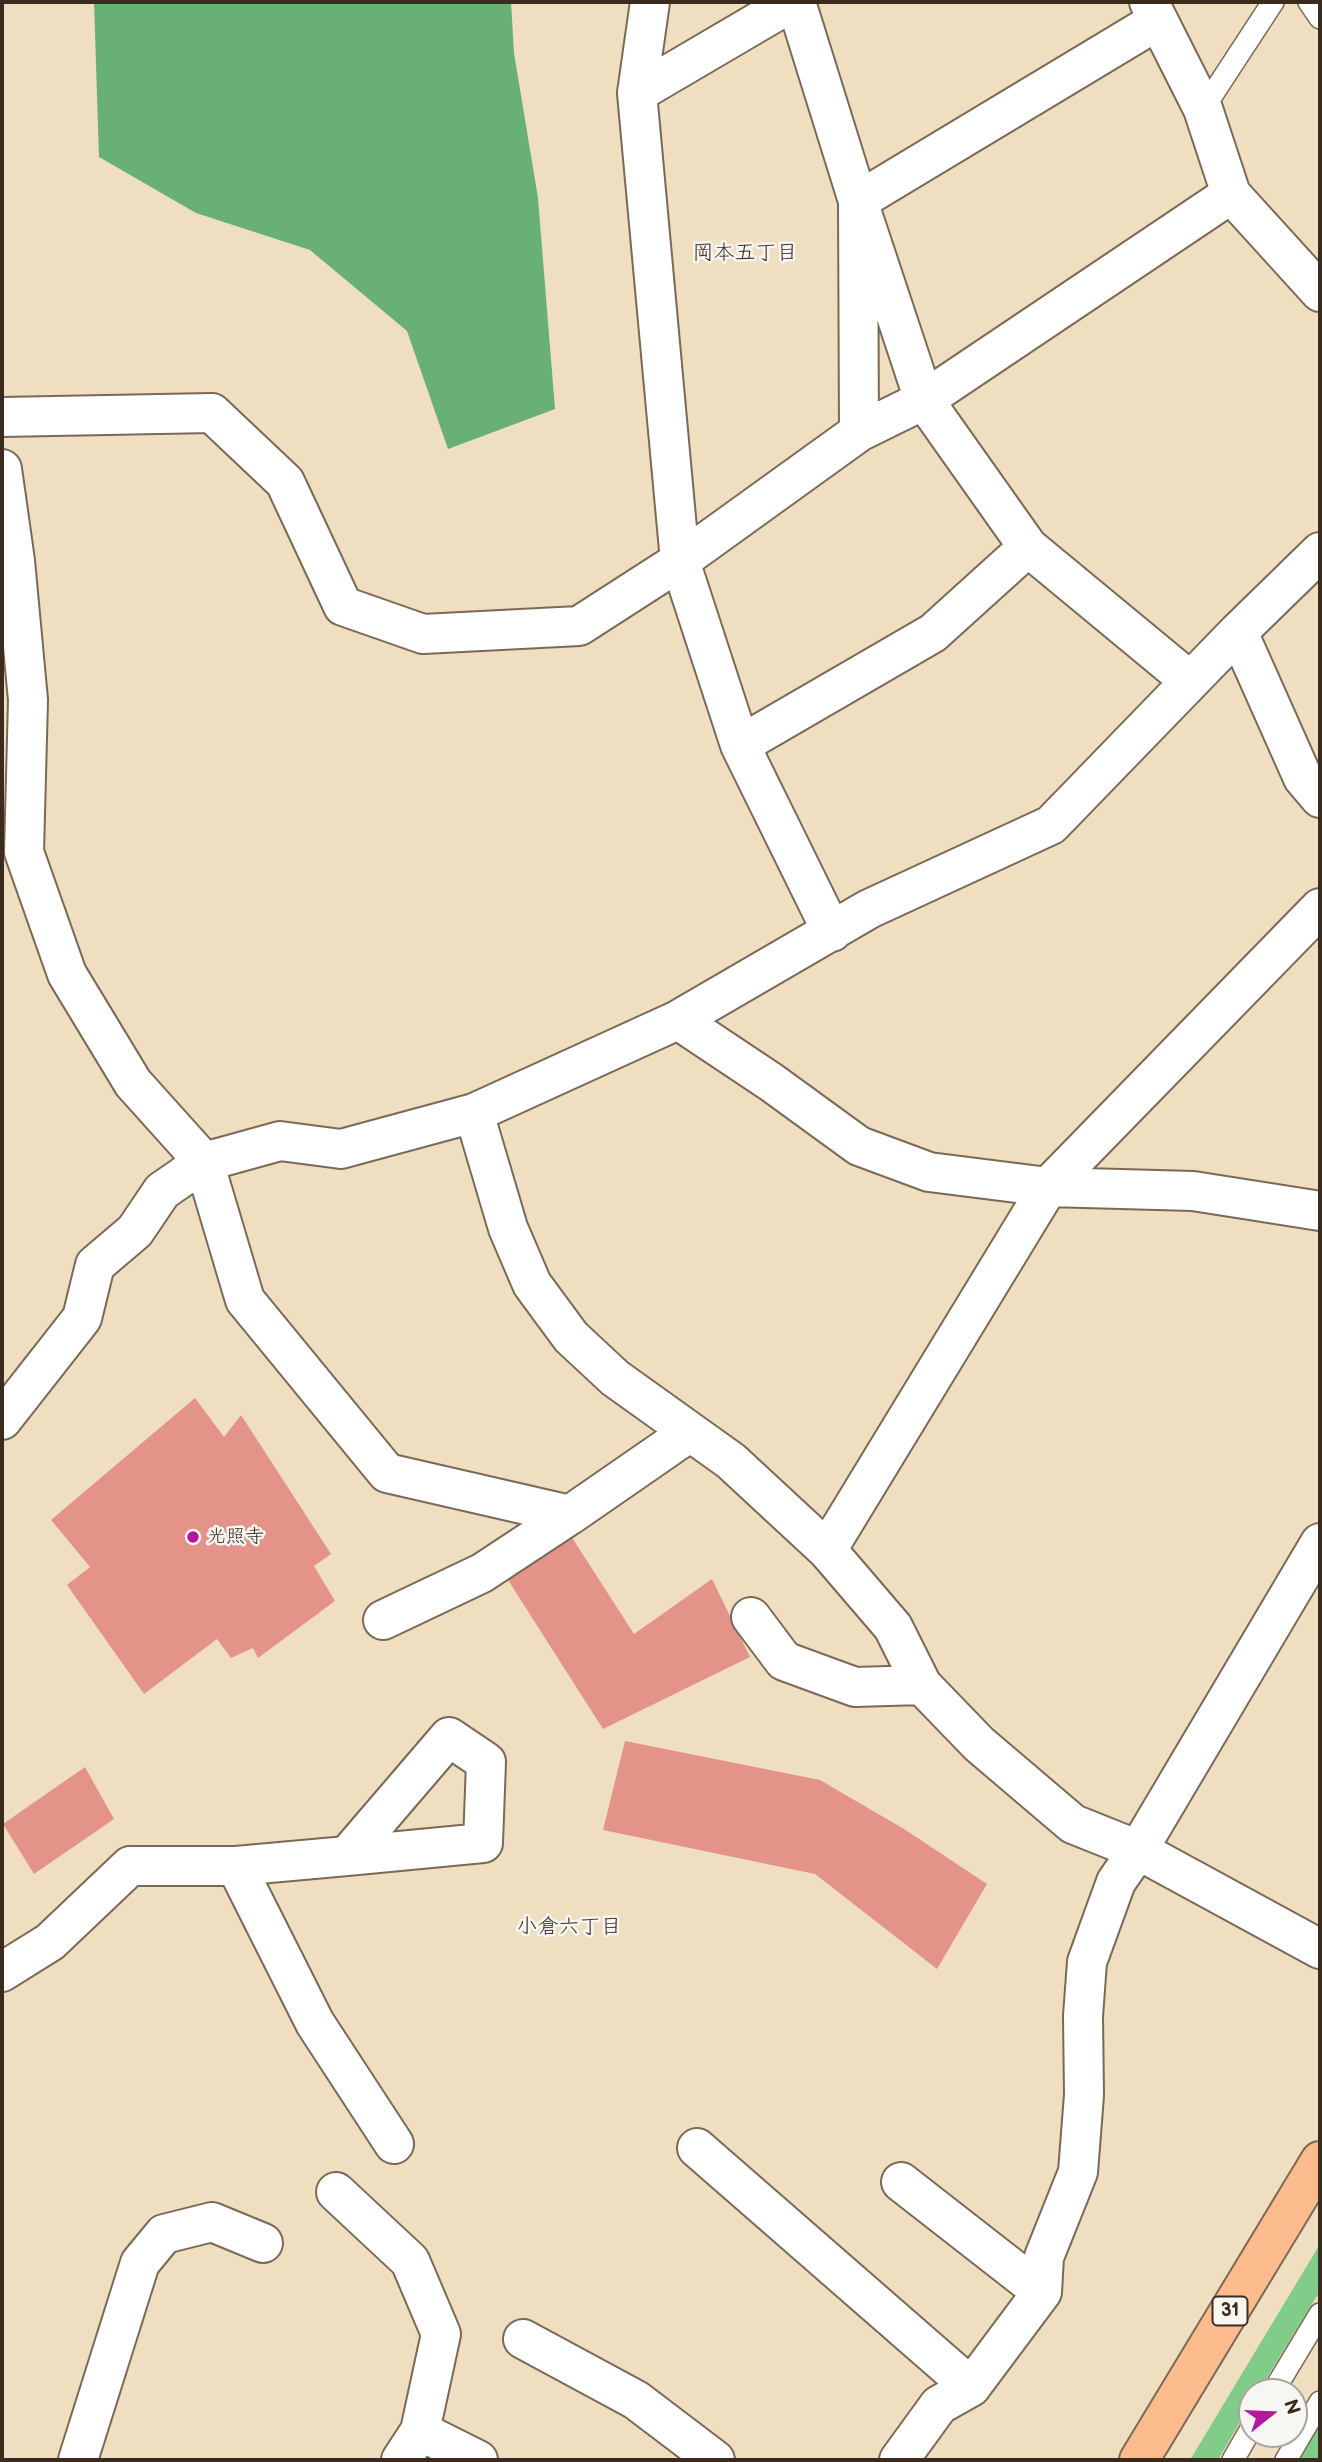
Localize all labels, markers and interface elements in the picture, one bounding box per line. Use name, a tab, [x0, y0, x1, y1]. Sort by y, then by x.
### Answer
district label: 岡本五丁目	[693, 241, 797, 267]
place label: 光照寺	[207, 1526, 264, 1548]
marker: 光照寺	[185, 1529, 201, 1545]
district label: 小倉六丁目	[517, 1915, 621, 1941]
road number: 31	[1212, 2297, 1248, 2326]
north arrow	[1238, 2378, 1308, 2448]
text: N	[1278, 2397, 1305, 2417]

